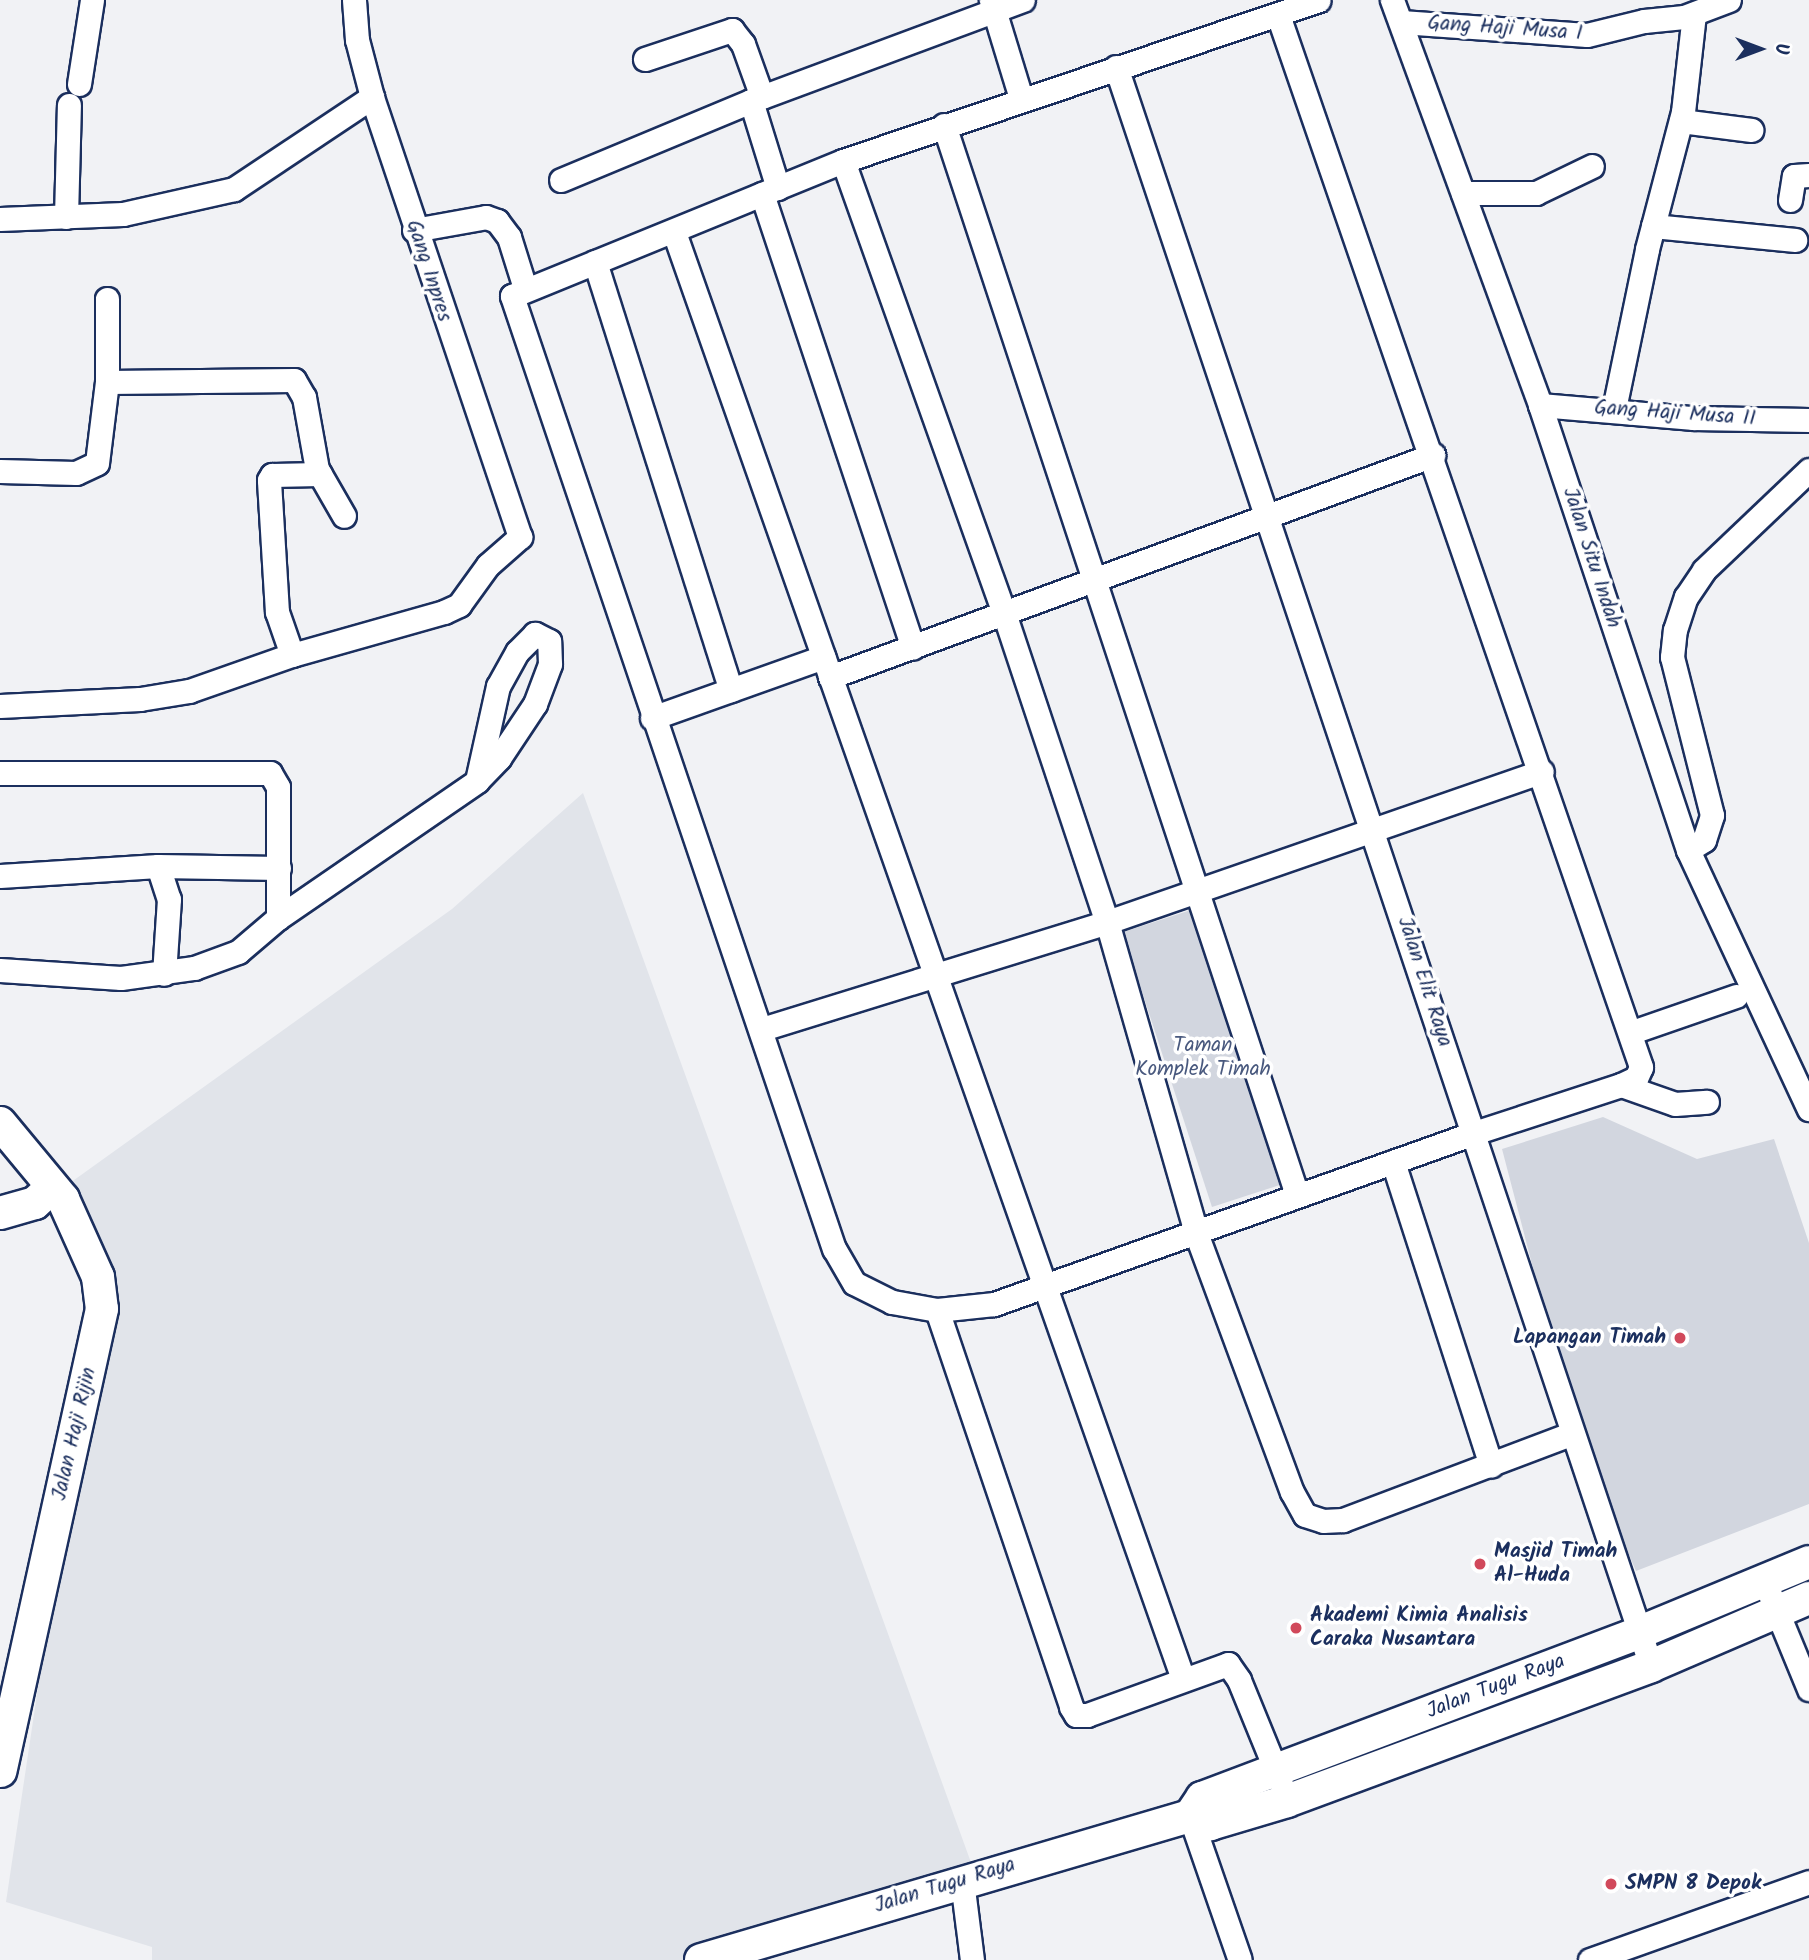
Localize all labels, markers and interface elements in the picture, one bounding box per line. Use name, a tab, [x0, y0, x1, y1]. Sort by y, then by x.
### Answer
street label: Gang Haji Musa I	[1427, 11, 1583, 47]
north arrow	[1725, 14, 1795, 84]
text: U	[1766, 43, 1796, 55]
street label: Gang Inpres	[400, 217, 456, 325]
street label: Gang Haji Musa II	[1593, 396, 1757, 432]
street label: Jalan Situ Indah	[1556, 485, 1626, 631]
street label: Jalan Elit Raya	[1391, 914, 1457, 1050]
park label: Taman Komplek Timah	[1135, 1033, 1271, 1083]
place label: Lapangan Timah	[1513, 1325, 1666, 1351]
marker: Lapangan Timah	[1672, 1330, 1688, 1346]
street label: Jalan Haji Rijin	[47, 1365, 103, 1503]
place label: Masjid Timah Al-Huda	[1494, 1539, 1617, 1589]
marker: Masjid Timah Al-Huda	[1472, 1556, 1488, 1572]
place label: Akademi Kimia Analisis Caraka Nusantara	[1310, 1603, 1528, 1653]
marker: Akademi Kimia Analisis Caraka Nusantara	[1288, 1620, 1304, 1636]
street label: Jalan Tugu Raya	[1423, 1649, 1569, 1725]
street label: Jalan Tugu Raya	[872, 1853, 1018, 1919]
place label: SMPN 8 Depok	[1625, 1871, 1761, 1897]
marker: SMPN 8 Depok	[1603, 1876, 1619, 1892]

